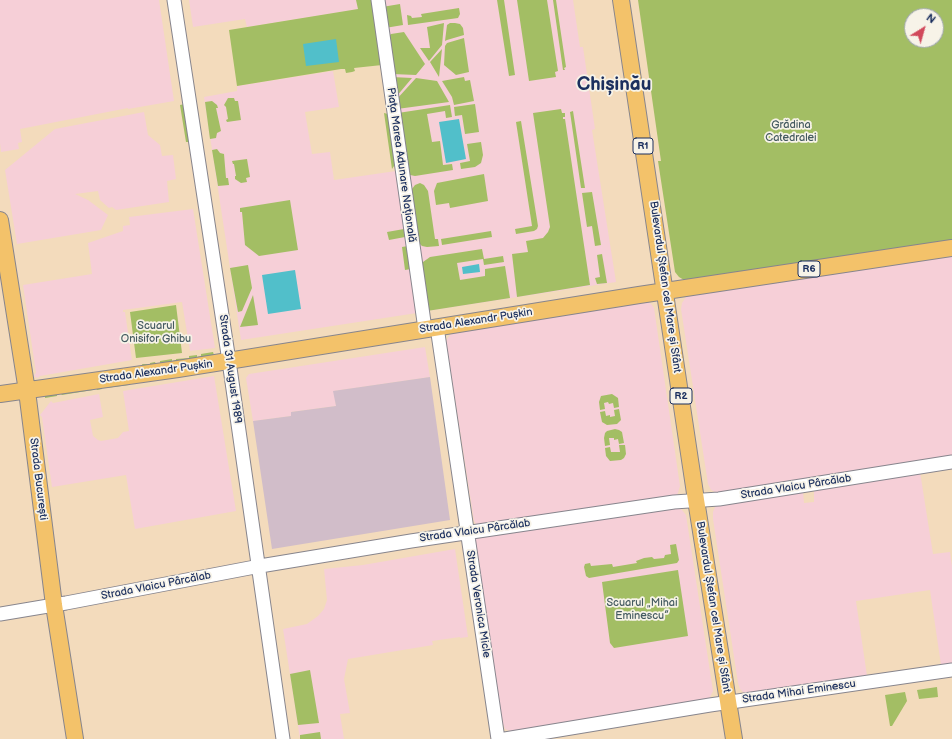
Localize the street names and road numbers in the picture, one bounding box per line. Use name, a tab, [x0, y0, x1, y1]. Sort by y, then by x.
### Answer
street label: Piața Marea Adunare Națională	[384, 87, 418, 243]
road number: R1	[633, 138, 653, 154]
street label: Bulevardul Ștefan cel Mare și Sfânt	[646, 200, 684, 374]
road number: R6	[798, 261, 820, 277]
street label: Strada Alexandr Pușkin	[419, 306, 533, 336]
street label: Strada 31 August 1989	[216, 314, 244, 424]
street label: Strada Alexandr Pușkin	[99, 358, 213, 386]
road number: R2	[670, 388, 692, 404]
street label: Strada București	[26, 437, 50, 521]
street label: Strada Vlaicu Pârcălab	[740, 472, 852, 502]
street label: Strada Vlaicu Pârcălab	[419, 517, 531, 545]
street label: Bulevardul Ștefan cel Mare și Sfânt	[693, 520, 733, 694]
street label: Strada Veronica Micle	[463, 549, 493, 659]
street label: Strada Vlaicu Pârcălab	[100, 569, 212, 603]
street label: Strada Mihai Eminescu	[741, 677, 857, 707]

